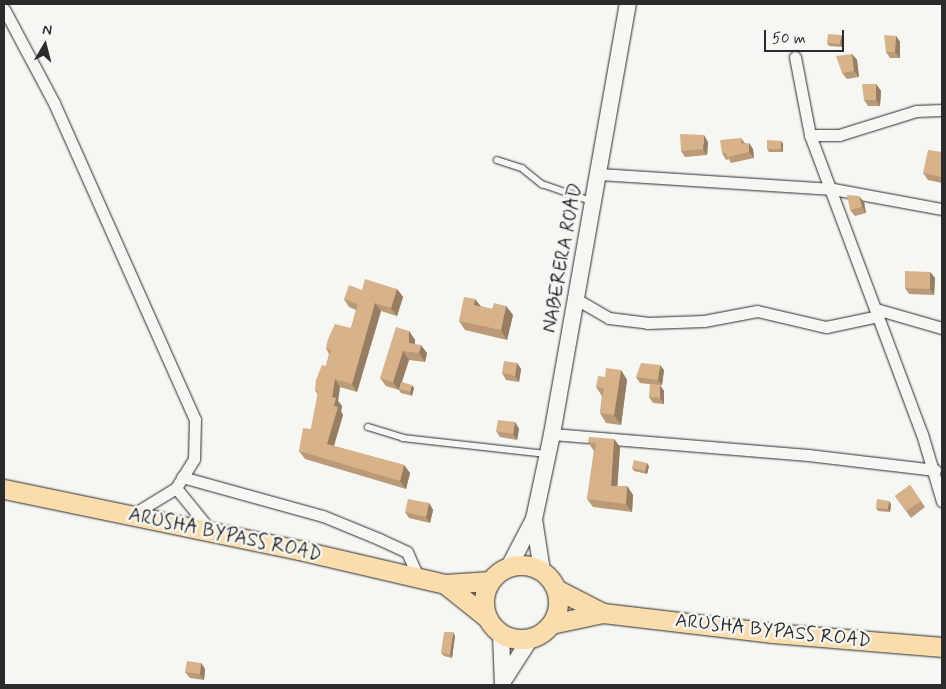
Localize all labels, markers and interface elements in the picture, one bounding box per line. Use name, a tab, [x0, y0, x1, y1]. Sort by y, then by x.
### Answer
north arrow	[20, 20, 70, 70]
scale bar	[766, 20, 846, 52]
text: N	[41, 21, 53, 40]
text: 50 m	[772, 29, 806, 49]
street label: NABERERA ROAD	[539, 182, 587, 334]
street label: ARUSHA BYPASS ROAD	[128, 504, 322, 566]
street label: ARUSHA BYPASS ROAD	[675, 610, 871, 652]

